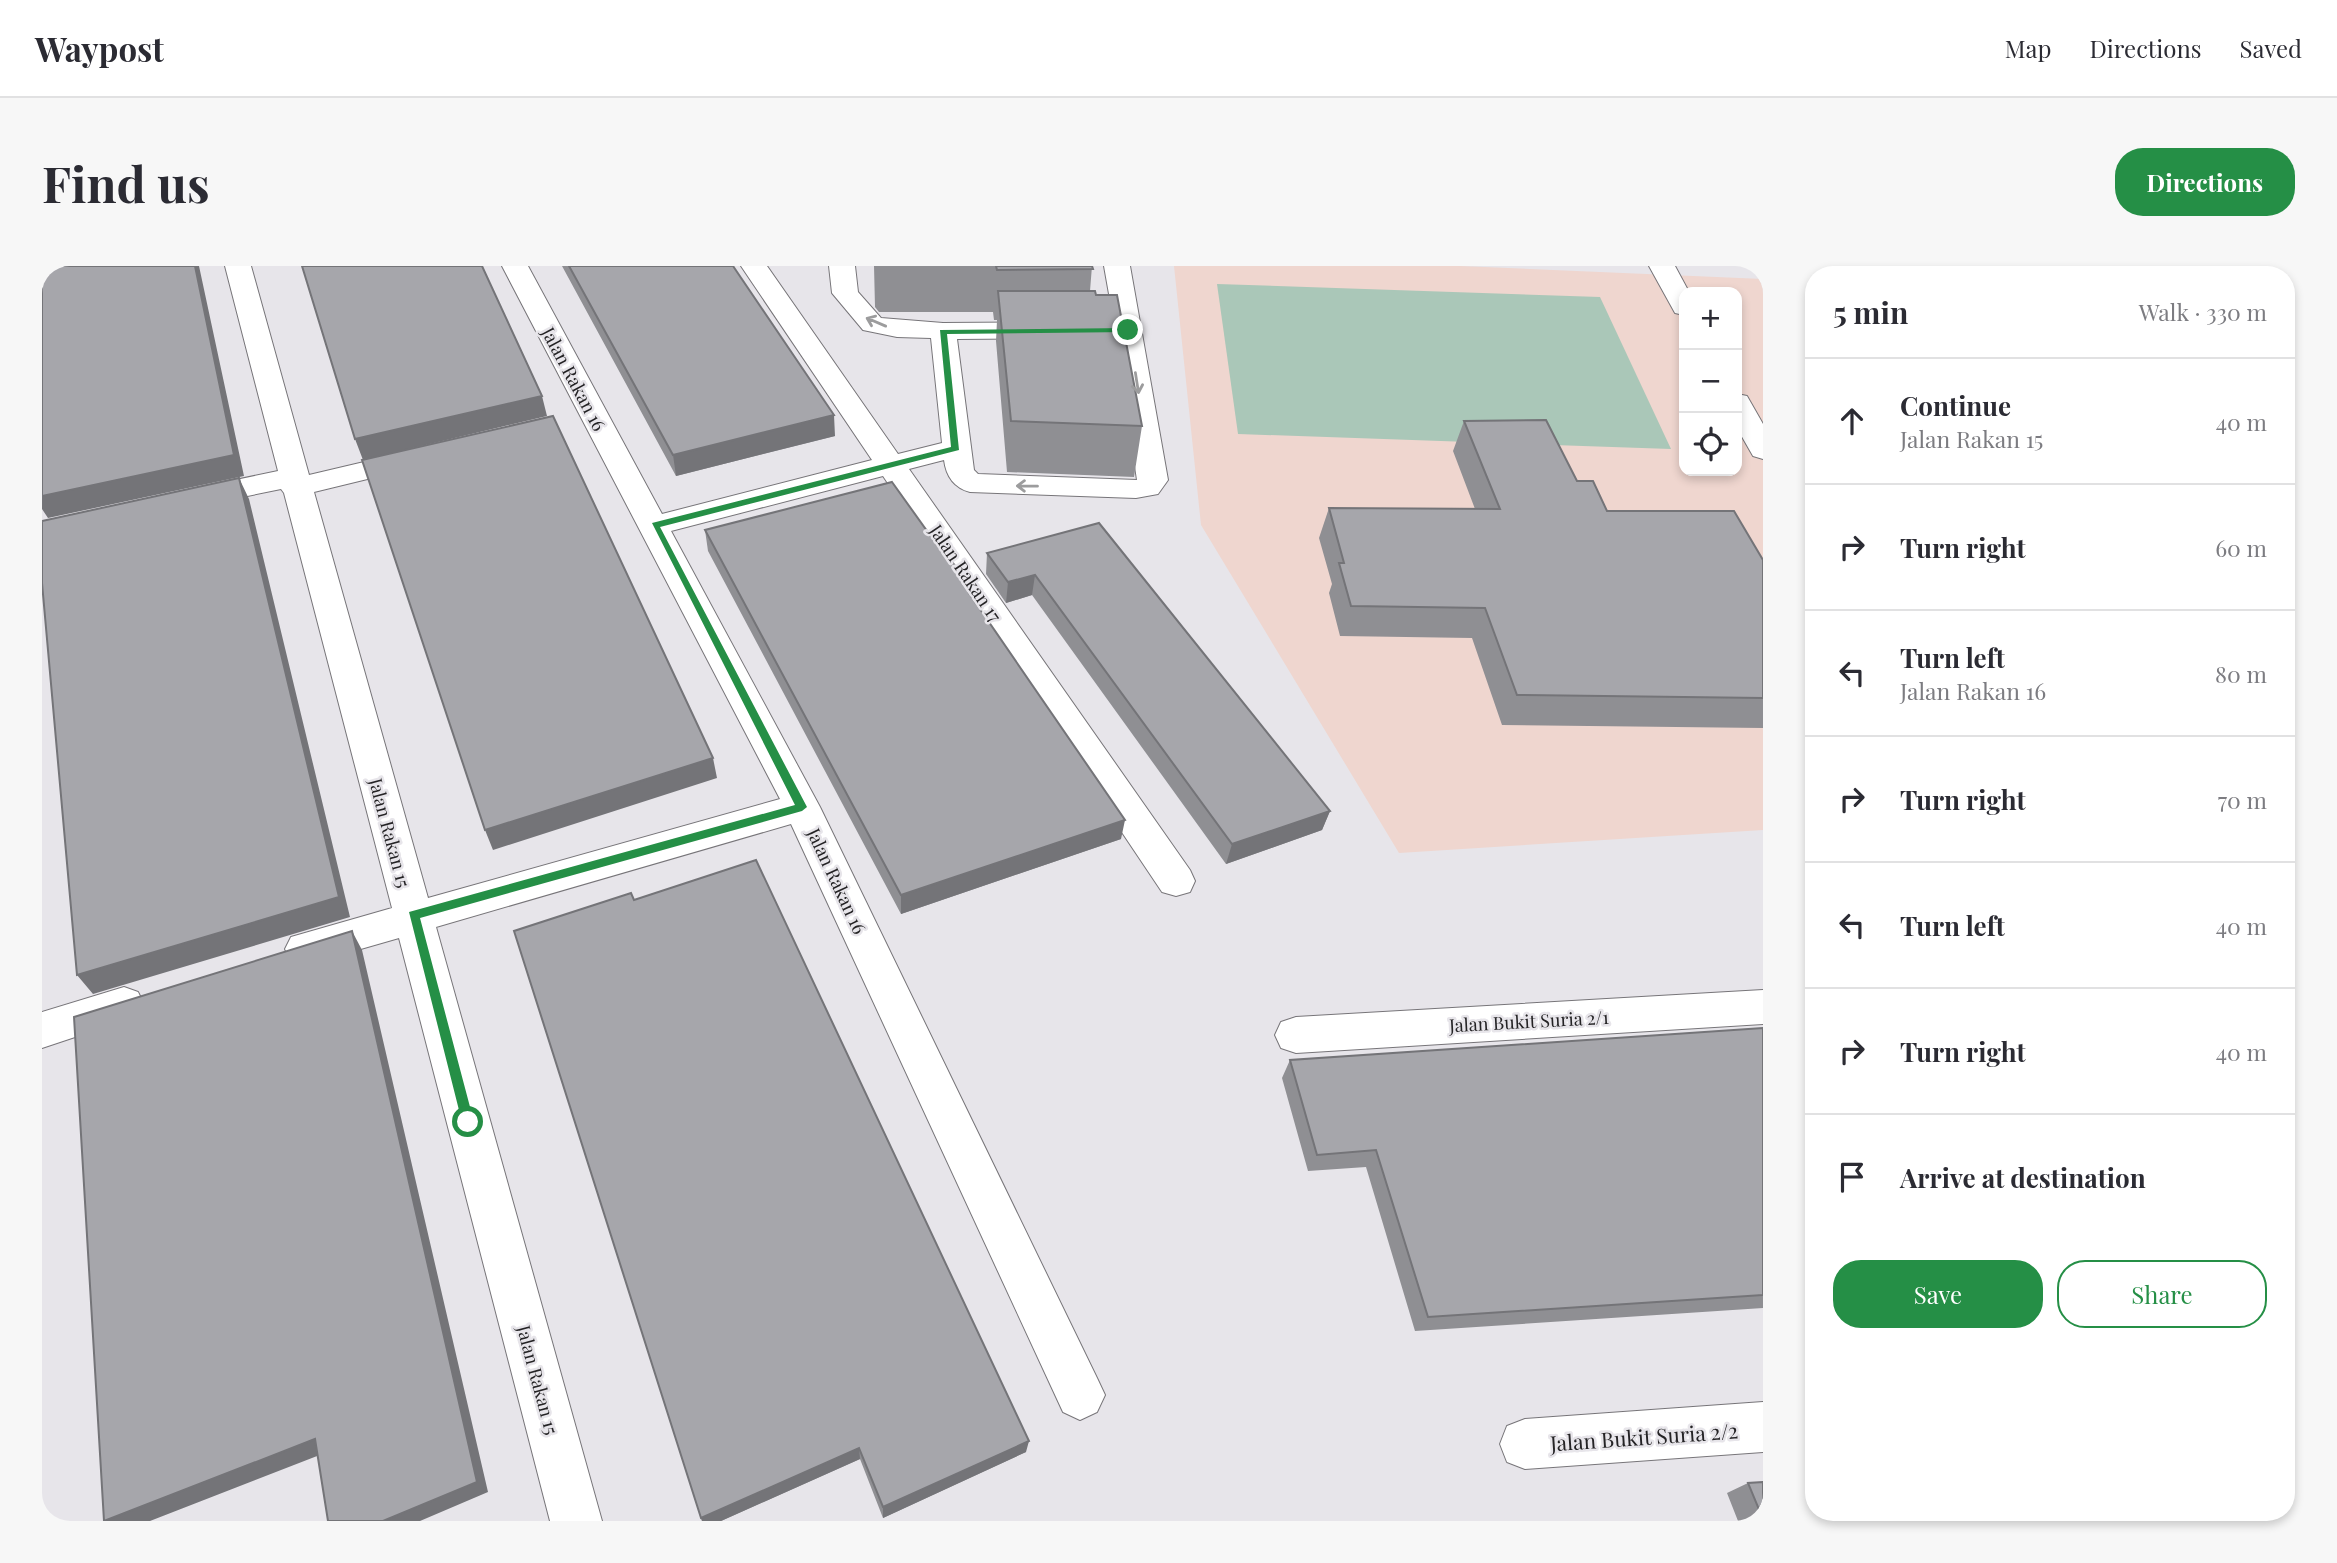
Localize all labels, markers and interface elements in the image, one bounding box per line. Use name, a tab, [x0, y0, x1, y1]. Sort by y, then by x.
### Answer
text: Waypost	[35, 26, 164, 70]
text: Map	[2005, 32, 2051, 64]
text: Directions	[2089, 32, 2202, 64]
text: Saved	[2240, 32, 2302, 64]
button: Directions	[2115, 148, 2295, 216]
text: Find us	[42, 150, 210, 215]
map controls	[1679, 287, 1742, 476]
button: +	[1679, 287, 1742, 350]
text: 5 min	[1833, 292, 1908, 332]
text: Walk · 330 m	[2139, 296, 2267, 327]
route end	[1112, 314, 1143, 345]
one-way arrow	[866, 315, 887, 328]
street label: Jalan Rakan 16	[536, 322, 611, 435]
button: −	[1679, 350, 1742, 413]
one-way arrow	[1131, 371, 1144, 394]
text: Continue	[1900, 388, 2011, 423]
icon: ahead	[1833, 402, 1871, 440]
text: 40 m	[2216, 406, 2267, 437]
button: locate	[1679, 413, 1742, 476]
text: Jalan Rakan 15	[1900, 423, 2043, 454]
one-way arrow	[1016, 479, 1039, 493]
street label: Jalan Rakan 17	[924, 519, 1008, 627]
icon: right	[1833, 528, 1871, 566]
text: Turn right	[1900, 530, 2026, 565]
text: 60 m	[2215, 532, 2267, 563]
text: Turn left	[1900, 640, 2005, 675]
icon: left	[1833, 654, 1871, 692]
text: 80 m	[2215, 658, 2267, 689]
text: Jalan Rakan 16	[1900, 675, 2046, 706]
street label: Jalan Rakan 15	[364, 775, 416, 890]
icon: right	[1833, 780, 1871, 818]
text: Turn right	[1900, 782, 2026, 817]
text: 70 m	[2218, 784, 2267, 815]
street label: Jalan Rakan 16	[802, 823, 872, 938]
icon: left	[1833, 906, 1871, 944]
text: Turn left	[1900, 908, 2005, 943]
text: 40 m	[2216, 910, 2267, 941]
street label: Jalan Bukit Suria 2/1	[1448, 1005, 1610, 1037]
icon: right	[1833, 1032, 1871, 1070]
text: Turn right	[1900, 1034, 2026, 1069]
text: 40 m	[2216, 1036, 2267, 1067]
route start	[452, 1106, 483, 1137]
icon: arrive	[1833, 1158, 1871, 1196]
text: Arrive at destination	[1900, 1160, 2146, 1195]
button: Save	[1833, 1260, 2043, 1328]
button: Share	[2057, 1260, 2267, 1328]
street label: Jalan Rakan 15	[512, 1322, 564, 1437]
street label: Jalan Bukit Suria 2/2	[1548, 1415, 1739, 1457]

